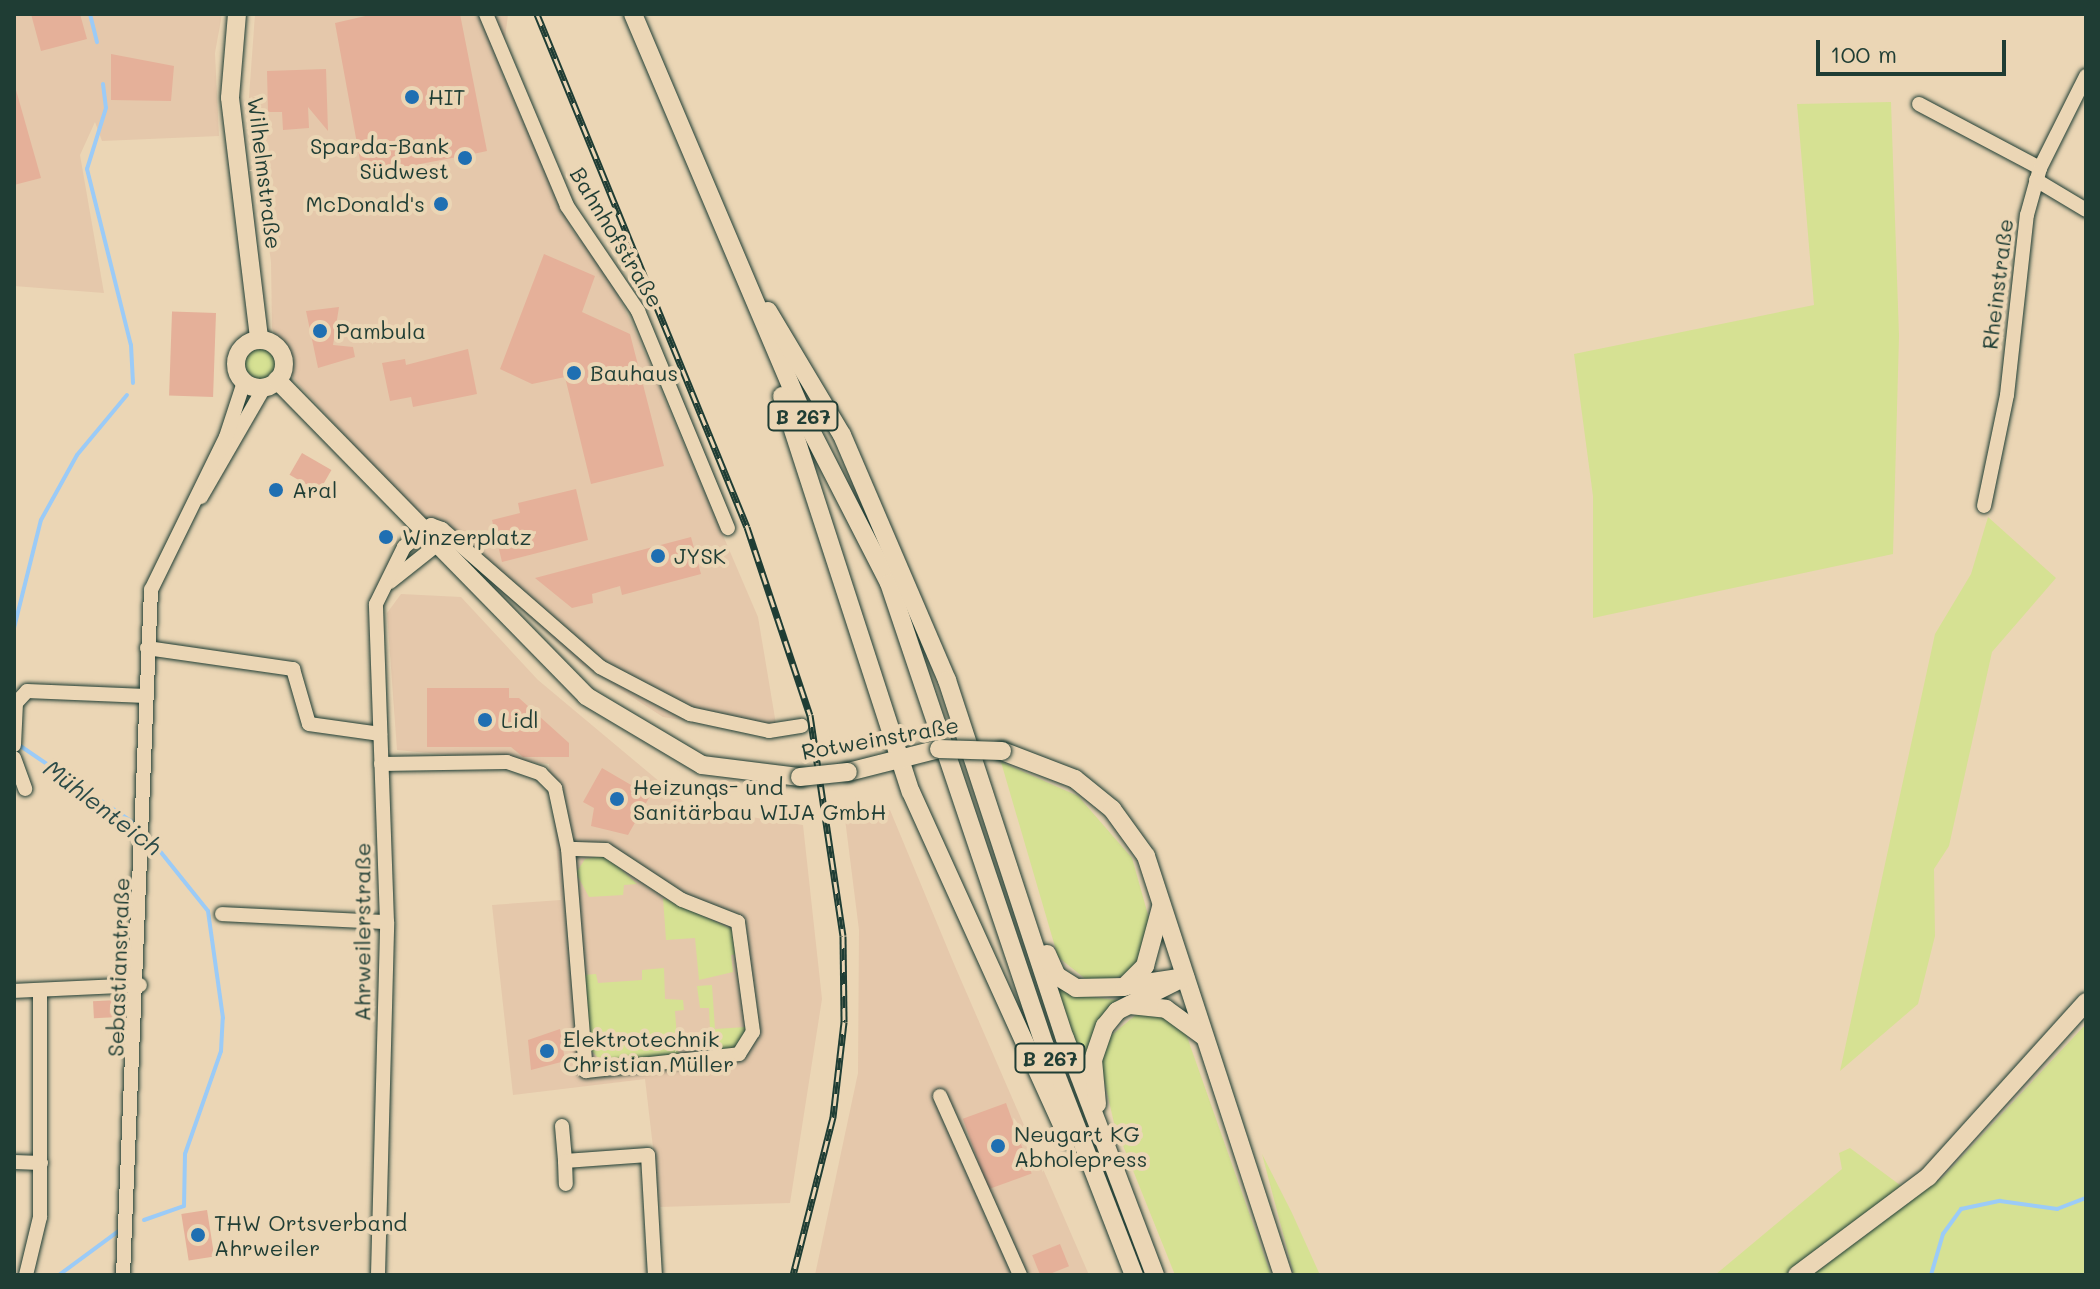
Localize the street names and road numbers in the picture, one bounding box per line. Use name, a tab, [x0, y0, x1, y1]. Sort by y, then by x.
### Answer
street label: Wilhelmstraße	[243, 95, 287, 251]
street label: Bahnhofstraße	[565, 162, 669, 312]
street label: Rheinstraße	[1976, 217, 2018, 351]
road number: B 267	[767, 400, 839, 432]
street label: Rotweinstraße	[799, 711, 961, 765]
street label: Ahrweilerstraße	[349, 843, 375, 1021]
street label: Sebastianstraße	[102, 877, 134, 1057]
road number: B 267	[1014, 1042, 1086, 1074]

